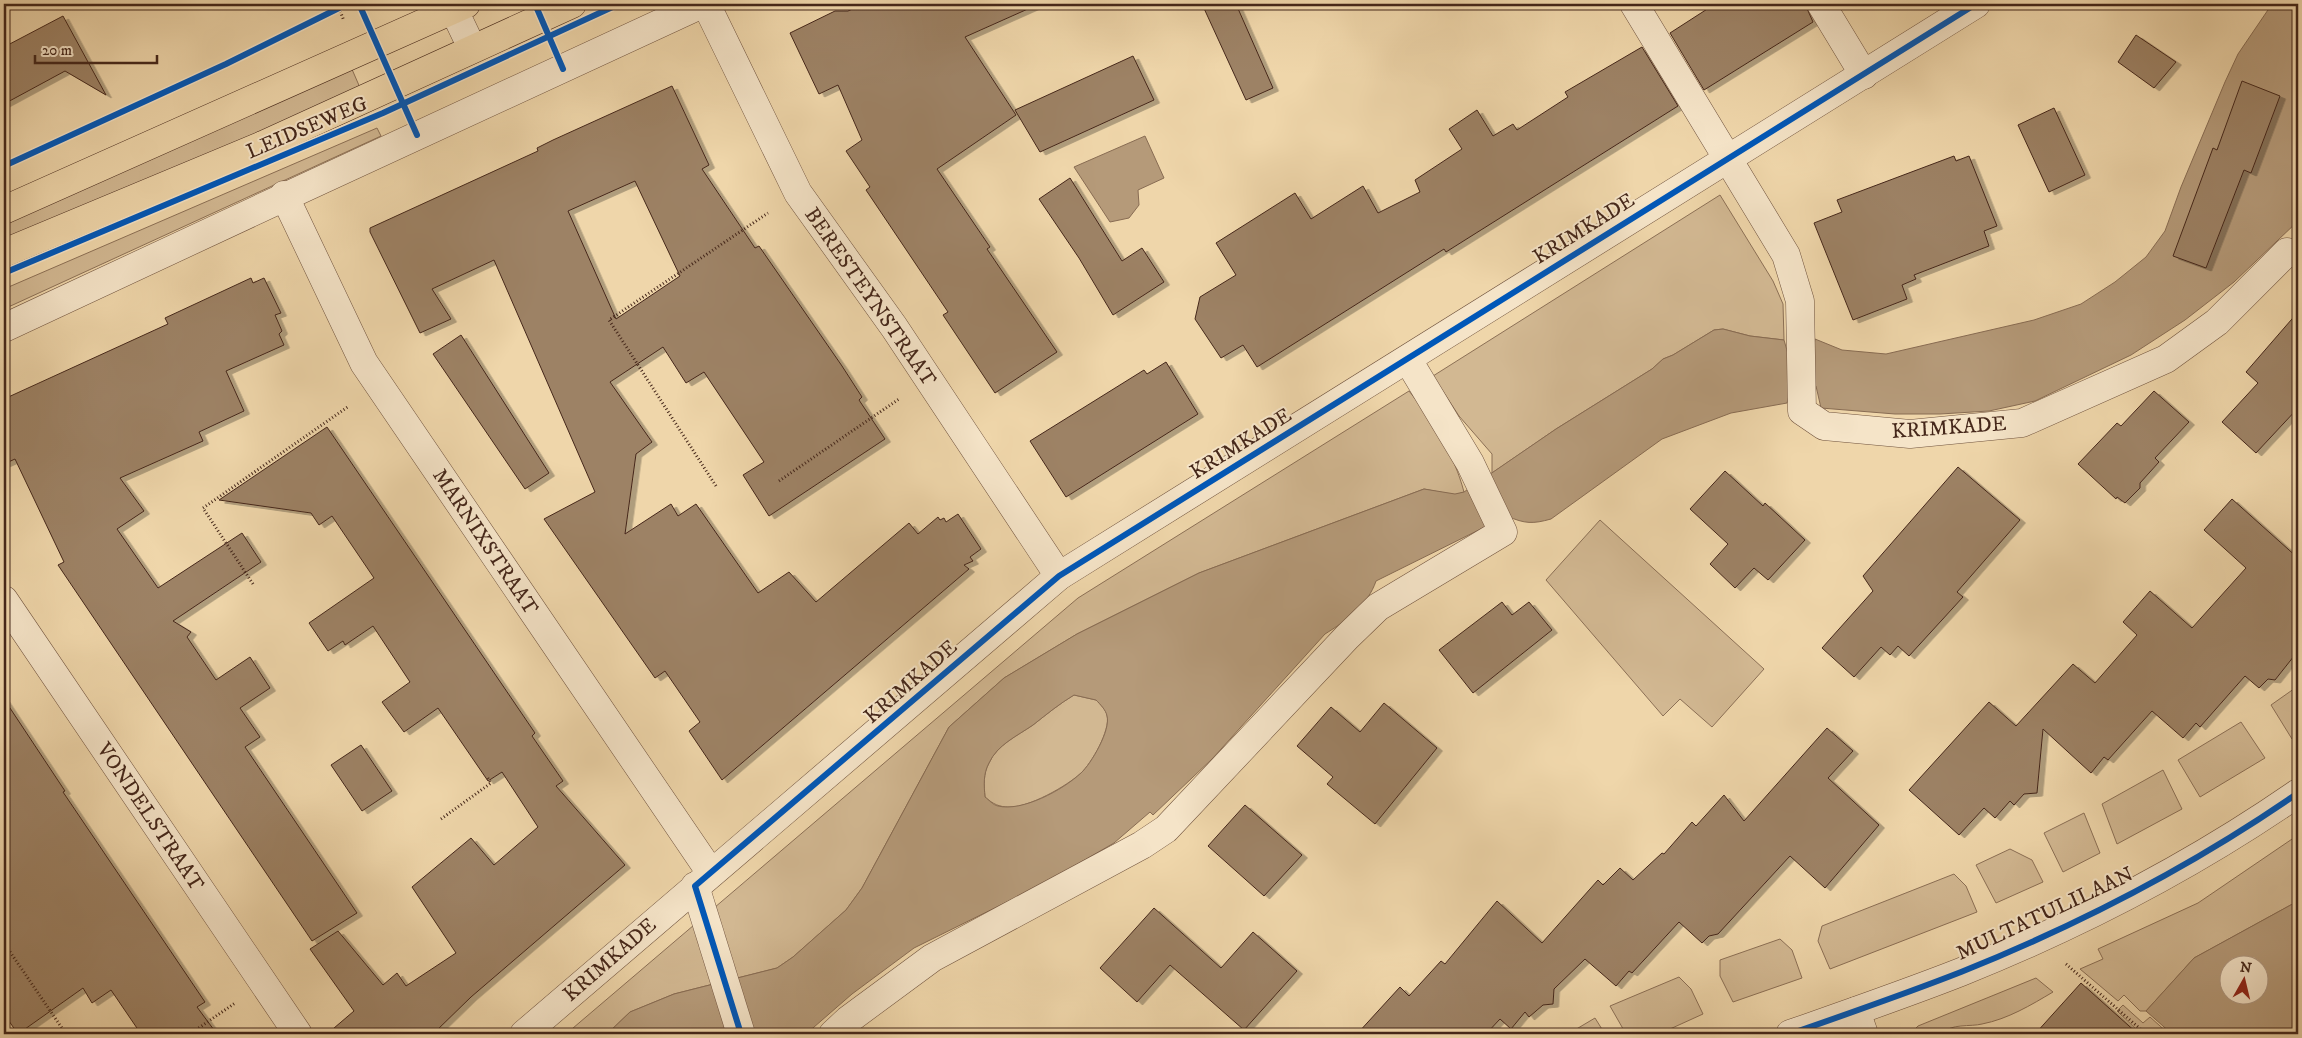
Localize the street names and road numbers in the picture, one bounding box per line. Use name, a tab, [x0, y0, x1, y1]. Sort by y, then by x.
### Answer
street label: LEIDSEWEG	[243, 91, 372, 165]
street label: KRIMKADE	[1528, 187, 1640, 270]
street label: BERESTEYNSTRAAT	[798, 203, 942, 392]
street label: KRIMKADE	[1185, 402, 1297, 485]
street label: KRIMKADE	[1891, 411, 2007, 445]
street label: MARNIXSTRAAT	[427, 464, 544, 620]
street label: KRIMKADE	[859, 634, 963, 730]
street label: VONDELSTRAAT	[90, 737, 209, 896]
street label: MULTATULILAAN	[1952, 862, 2138, 966]
street label: KRIMKADE	[558, 912, 662, 1008]

